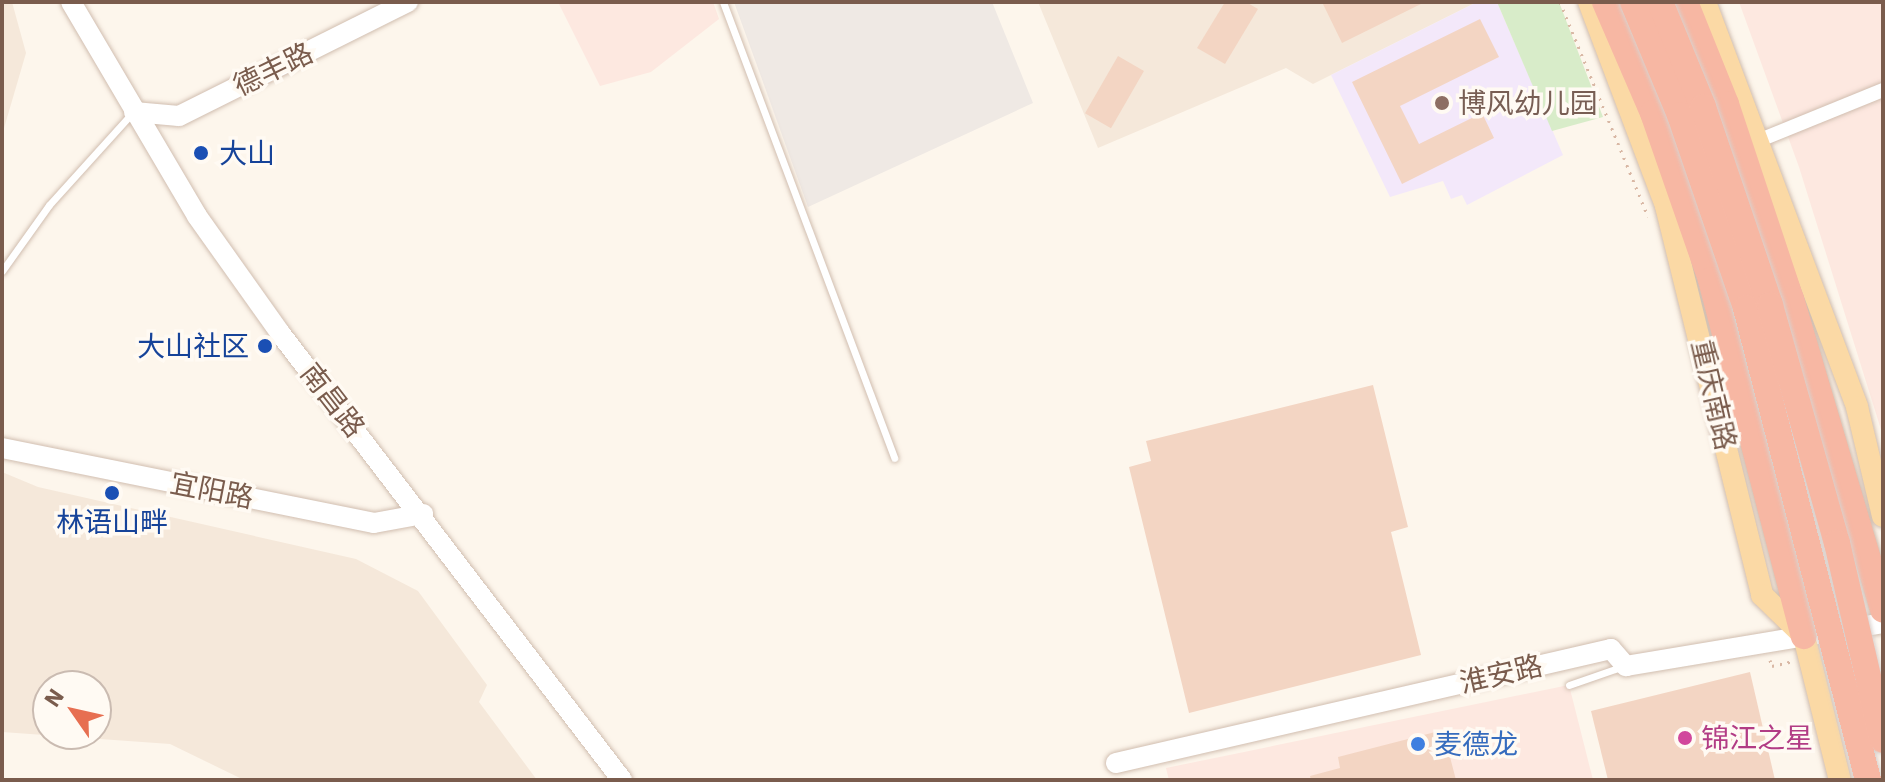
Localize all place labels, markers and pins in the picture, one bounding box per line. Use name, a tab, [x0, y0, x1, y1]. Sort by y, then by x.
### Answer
place label: 博风幼儿园	[1458, 86, 1598, 120]
marker: 博风幼儿园	[1433, 94, 1451, 112]
place label: 大山	[219, 136, 275, 170]
marker: 大山	[190, 142, 212, 164]
place label: 大山社区	[137, 329, 249, 363]
marker: 大山社区	[256, 337, 274, 355]
marker: 林语山畔	[103, 484, 121, 502]
place label: 林语山畔	[56, 505, 168, 539]
place label: 锦江之星	[1701, 721, 1813, 755]
place label: 麦德龙	[1434, 727, 1518, 761]
marker: 锦江之星	[1676, 729, 1694, 747]
marker: 麦德龙	[1409, 735, 1427, 753]

